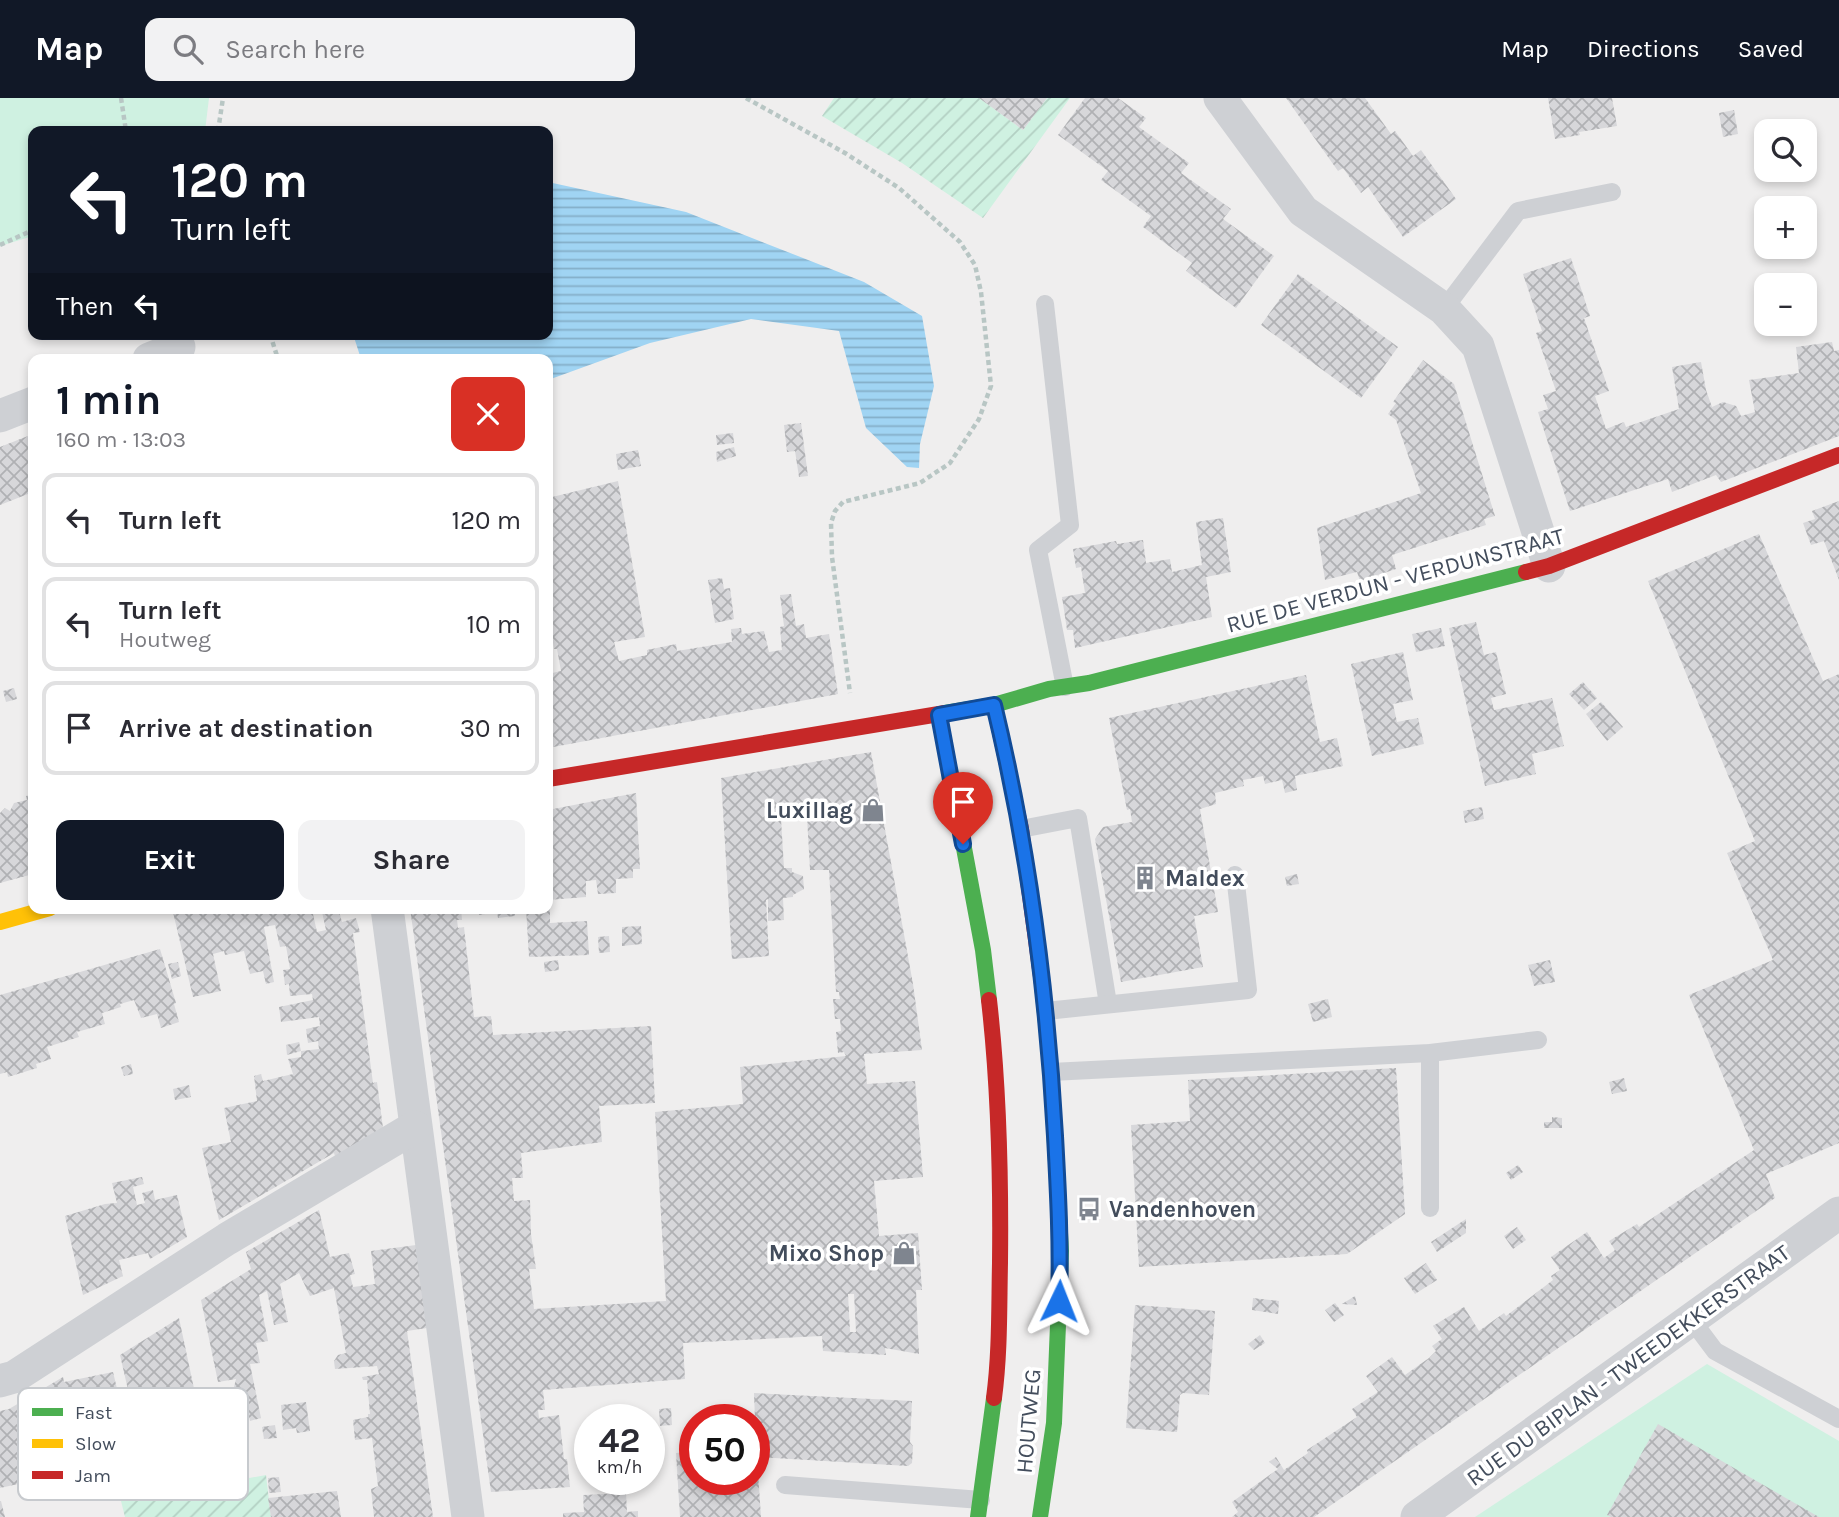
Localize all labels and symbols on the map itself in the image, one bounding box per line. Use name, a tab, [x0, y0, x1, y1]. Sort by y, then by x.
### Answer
street label: RUE DE VERDUN - VERDUNSTRAAT	[1223, 522, 1567, 639]
pin	[933, 772, 993, 844]
shop icon: Luxillag	[859, 796, 887, 824]
place label: Luxillag	[766, 797, 853, 824]
building icon: Maldex	[1131, 864, 1159, 892]
place label: Maldex	[1165, 865, 1245, 892]
bus stop icon: Vandenhoven	[1075, 1195, 1103, 1223]
place label: Vandenhoven	[1109, 1196, 1256, 1223]
shop icon: Mixo Shop	[890, 1239, 918, 1267]
street label: RUE DU BIPLAN - TWEEDEKKERSTRAAT	[1461, 1239, 1795, 1492]
place label: Mixo Shop	[769, 1240, 884, 1267]
position arrow	[1022, 1264, 1096, 1338]
street label: HOUTWEG	[1010, 1368, 1047, 1475]
legend	[18, 1388, 248, 1500]
text: Fast	[75, 1402, 112, 1424]
speed limit sign: 50	[679, 1404, 770, 1495]
text: Slow	[75, 1433, 116, 1455]
text: Jam	[75, 1465, 111, 1487]

